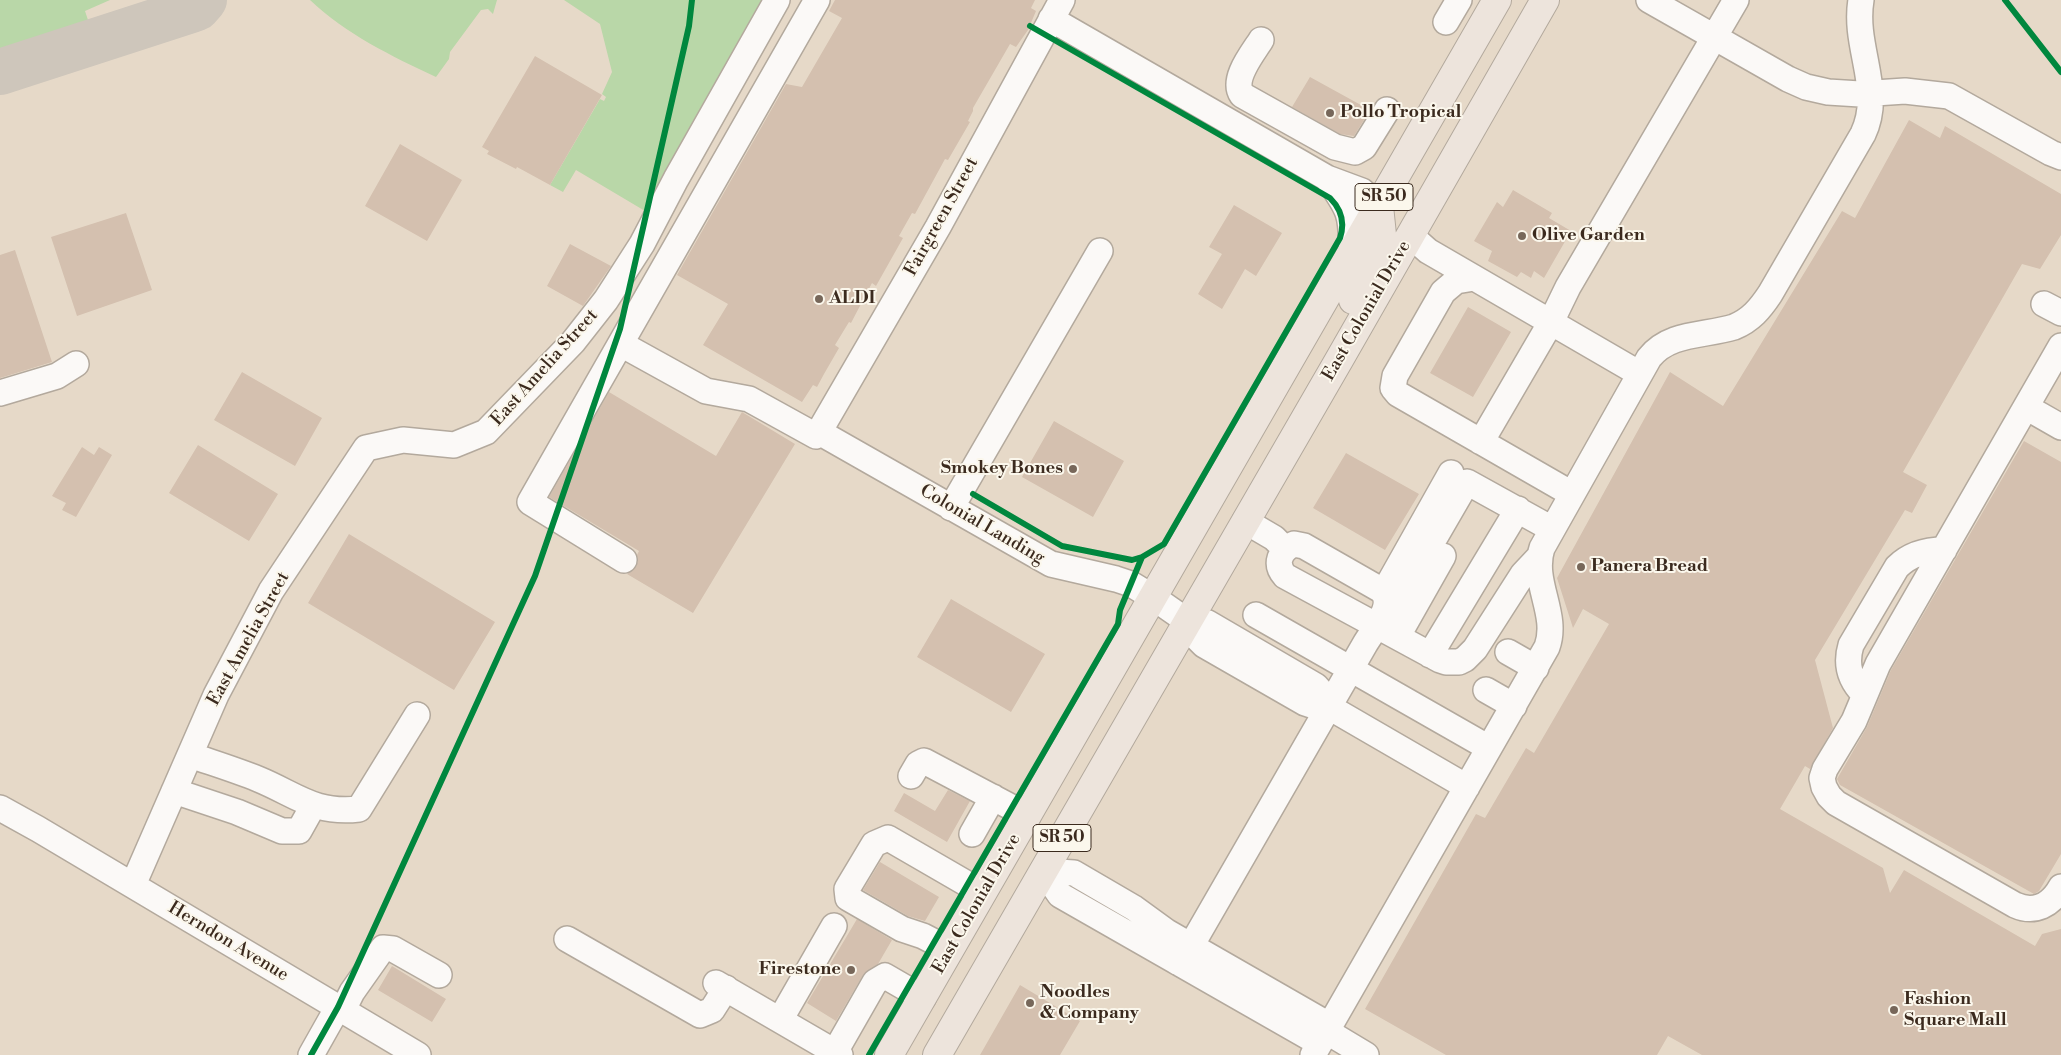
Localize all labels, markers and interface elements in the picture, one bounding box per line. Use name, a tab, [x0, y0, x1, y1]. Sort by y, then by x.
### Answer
place label: Pollo Tropical	[1340, 102, 1461, 124]
marker: Pollo Tropical	[1324, 107, 1336, 119]
street label: Fairgreen Street	[900, 154, 984, 280]
road number: SR 50	[1355, 183, 1413, 210]
place label: Olive Garden	[1532, 225, 1645, 247]
marker: Olive Garden	[1516, 230, 1528, 242]
street label: East Colonial Drive	[1318, 237, 1416, 385]
place label: ALDI	[829, 288, 875, 310]
marker: ALDI	[813, 293, 825, 305]
street label: East Amelia Street	[487, 305, 603, 431]
place label: Smokey Bones	[941, 458, 1063, 480]
marker: Smokey Bones	[1067, 463, 1079, 475]
street label: Colonial Landing	[916, 480, 1048, 570]
place label: Panera Bread	[1591, 556, 1708, 578]
marker: Panera Bread	[1575, 561, 1587, 573]
street label: East Amelia Street	[203, 568, 295, 710]
road number: SR 50	[1033, 824, 1091, 851]
street label: East Colonial Drive	[928, 830, 1026, 978]
street label: Herndon Avenue	[164, 898, 292, 986]
place label: Firestone	[759, 959, 841, 981]
marker: Firestone	[845, 964, 857, 976]
place label: Noodles & Company	[1040, 982, 1139, 1024]
place label: Fashion Square Mall	[1904, 989, 2007, 1032]
marker: Noodles & Company	[1024, 997, 1036, 1009]
marker: Fashion Square Mall	[1888, 1004, 1900, 1016]

